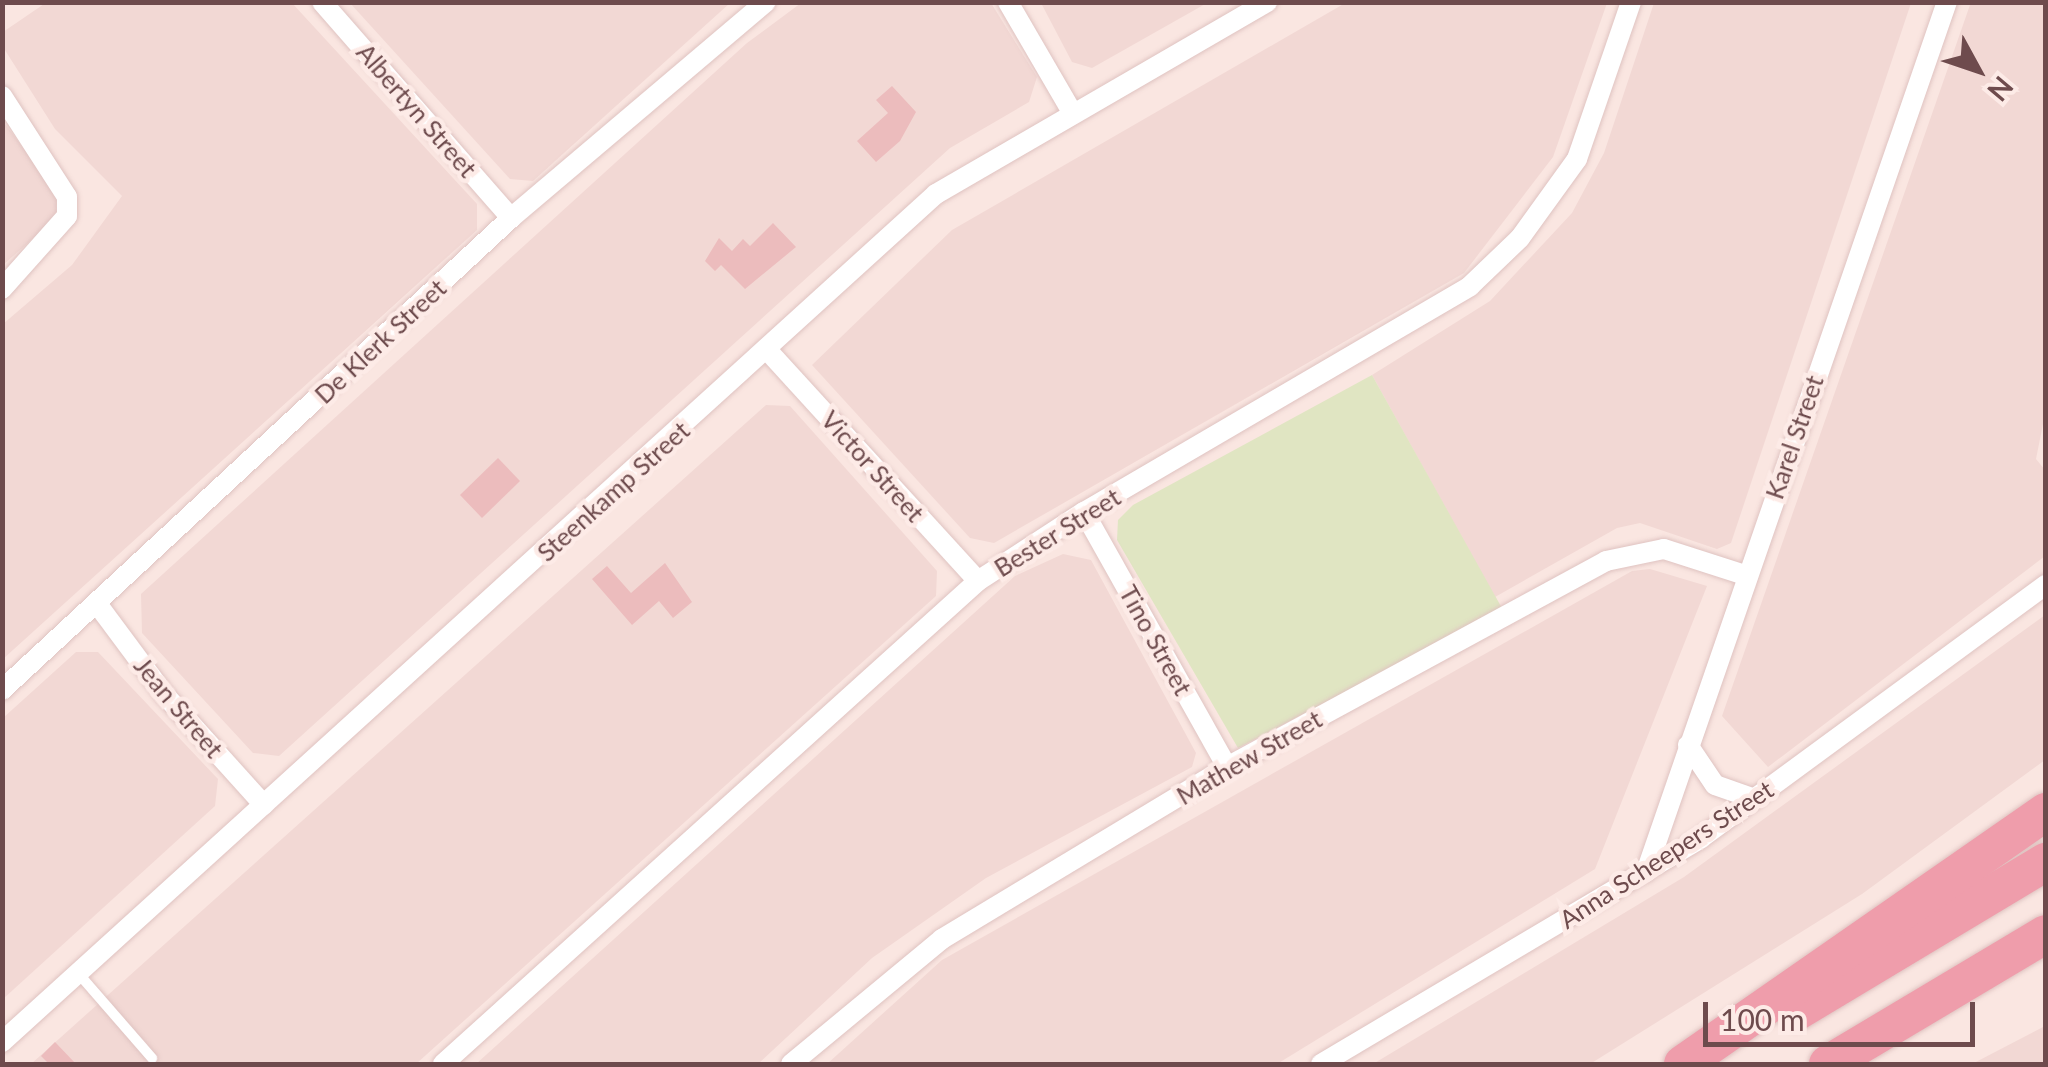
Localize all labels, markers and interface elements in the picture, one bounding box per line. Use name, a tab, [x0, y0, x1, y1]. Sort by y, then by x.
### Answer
north arrow	[1928, 20, 2028, 120]
street label: Albertyn Street	[351, 37, 483, 183]
text: N	[1981, 70, 2021, 108]
street label: De Klerk Street	[308, 273, 452, 409]
street label: Karel Street	[1759, 371, 1829, 503]
street label: Victor Street	[815, 404, 931, 528]
street label: Steenkamp Street	[531, 415, 695, 567]
street label: Bester Street	[988, 481, 1126, 583]
street label: Tino Street	[1114, 580, 1198, 700]
street label: Jean Street	[128, 651, 230, 763]
street label: Mathew Street	[1171, 703, 1327, 811]
street label: Anna Scheepers Street	[1554, 774, 1778, 934]
scale bar	[1708, 982, 1980, 1044]
text: 100 m	[1720, 1001, 1805, 1037]

